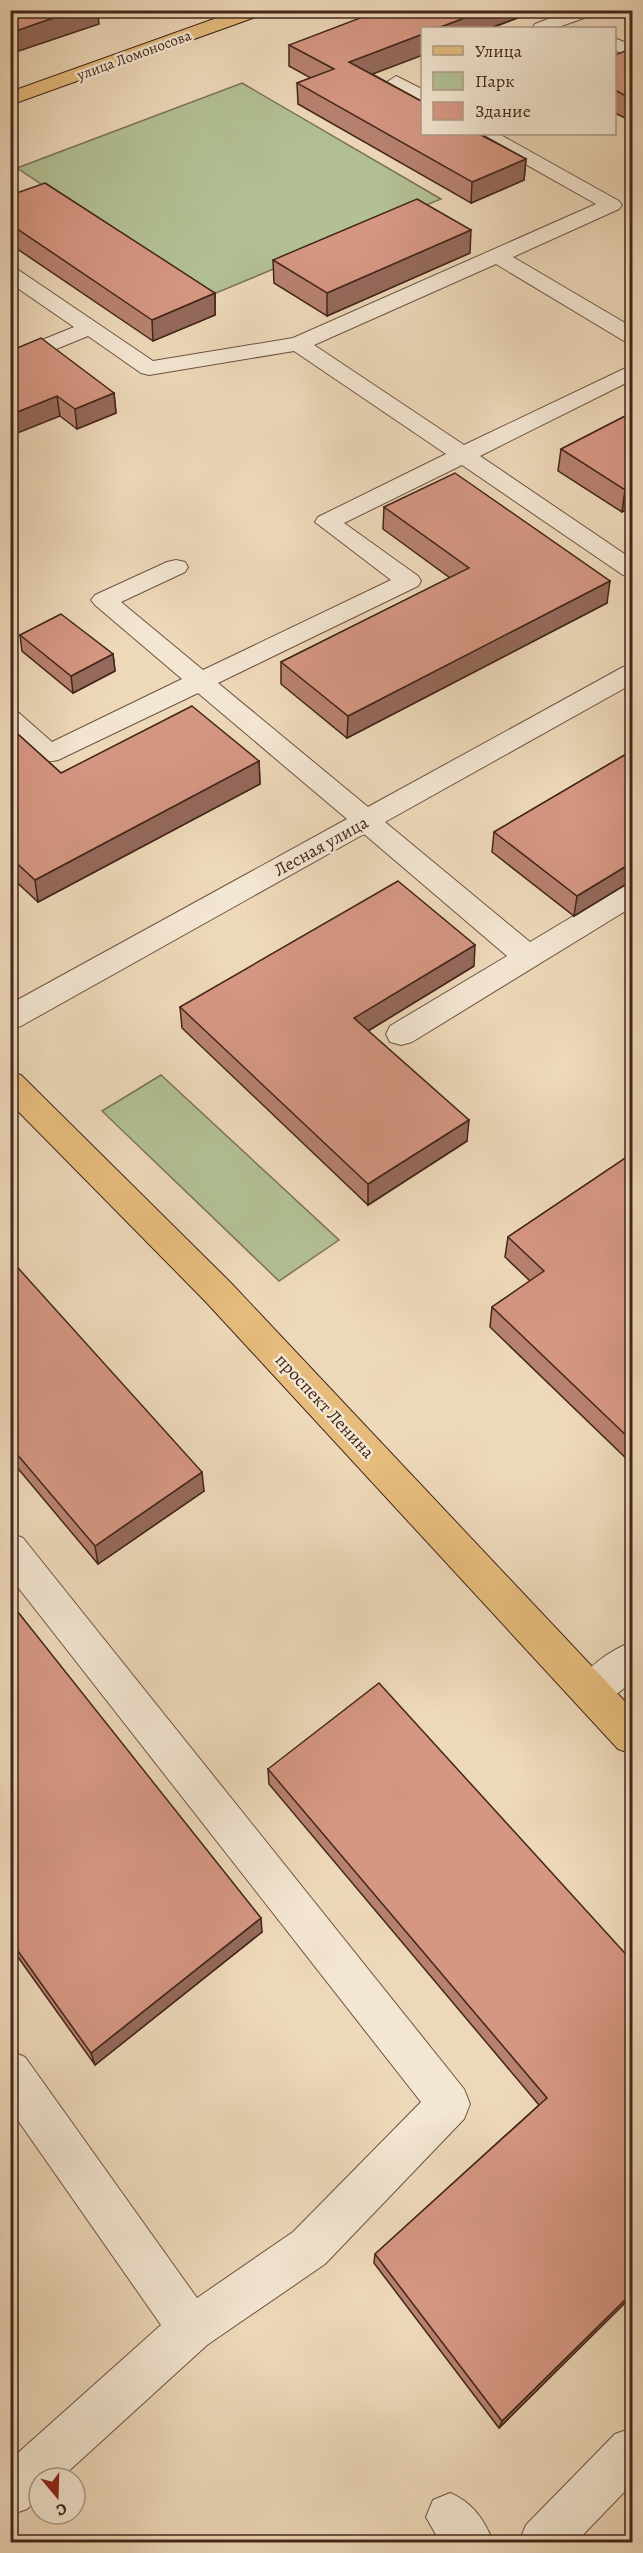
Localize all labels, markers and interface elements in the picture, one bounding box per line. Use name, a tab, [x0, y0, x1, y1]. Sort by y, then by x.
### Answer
street label: улица Ломоносова	[73, 25, 194, 85]
legend	[421, 27, 616, 135]
text: Улица	[475, 39, 523, 63]
text: Парк	[475, 69, 515, 93]
text: Здание	[475, 99, 531, 123]
street label: Лесная улица	[270, 810, 373, 882]
street label: проспект Ленина	[270, 1348, 380, 1464]
north arrow	[27, 2466, 87, 2526]
text: С	[53, 2497, 70, 2521]

